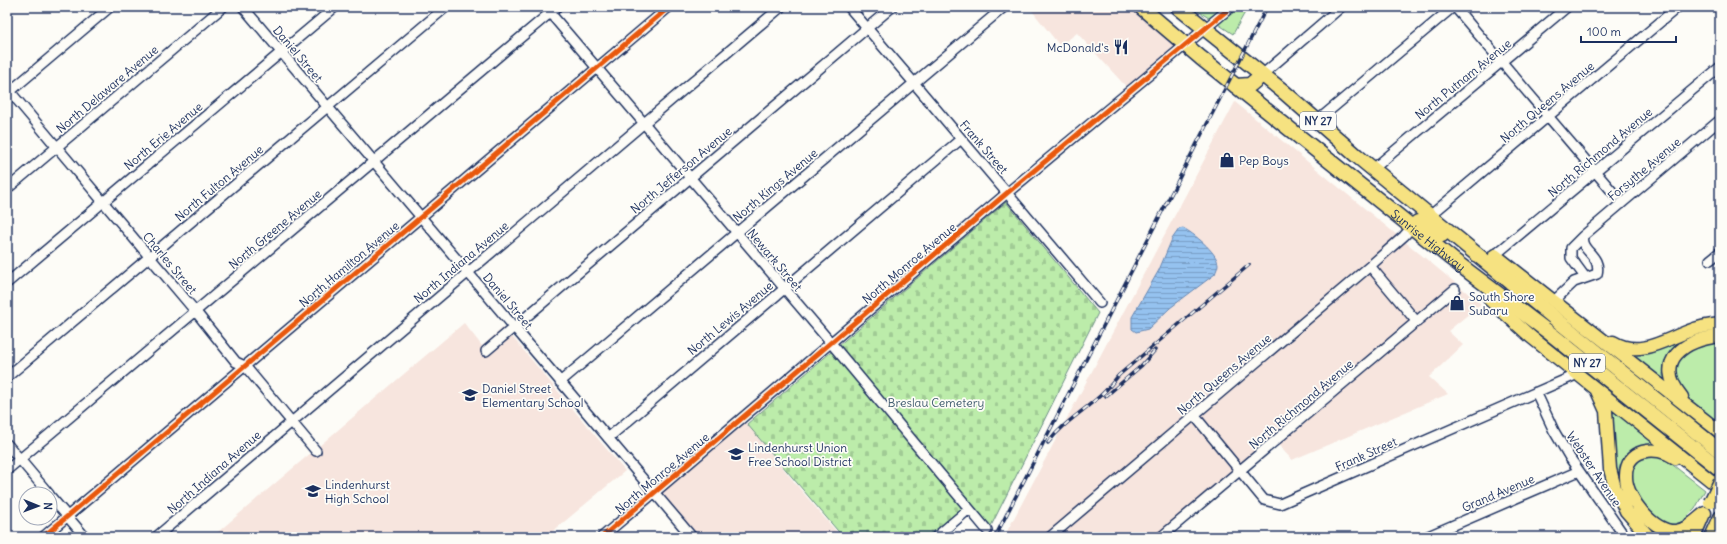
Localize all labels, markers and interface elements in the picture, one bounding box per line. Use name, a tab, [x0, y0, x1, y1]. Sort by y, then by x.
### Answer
scale bar	[1581, 18, 1676, 44]
street label: Daniel Street	[270, 23, 326, 85]
text: 100 m	[1587, 24, 1621, 39]
street label: North Putnam Avenue	[1412, 36, 1514, 122]
restaurant icon: McDonald's	[1112, 38, 1130, 56]
place label: McDonald's	[1047, 40, 1109, 55]
street label: North Delaware Avenue	[53, 42, 161, 136]
street label: North Queens Avenue	[1497, 58, 1597, 146]
street label: North Erie Avenue	[121, 99, 205, 173]
street label: North Richmond Avenue	[1545, 104, 1655, 200]
road number: NY 27	[1300, 112, 1336, 130]
street label: Frank Street	[957, 117, 1011, 177]
street label: North Jefferson Avenue	[627, 123, 735, 217]
street label: Forsythe Avenue	[1604, 134, 1684, 204]
street label: North Fulton Avenue	[172, 142, 266, 224]
street label: North Kings Avenue	[730, 145, 820, 225]
shop icon: Pep Boys	[1218, 151, 1236, 169]
place label: Pep Boys	[1239, 153, 1289, 168]
street label: North Greene Avenue	[226, 186, 324, 272]
street label: Sunrise Highway	[1388, 206, 1469, 274]
street label: North Hamilton Avenue	[296, 218, 402, 310]
street label: North Indiana Avenue	[411, 218, 511, 306]
street label: North Monroe Avenue	[859, 219, 959, 307]
street label: Newark Street	[745, 226, 805, 294]
street label: Charles Street	[140, 229, 200, 297]
street label: Daniel Street	[480, 270, 536, 332]
street label: North Lewis Avenue	[684, 278, 776, 358]
place label: South Shore Subaru	[1469, 289, 1535, 318]
shop icon: South Shore Subaru	[1448, 294, 1466, 312]
street label: North Queens Avenue	[1174, 330, 1274, 418]
road number: NY 27	[1569, 354, 1605, 372]
street label: North Richmond Avenue	[1246, 356, 1356, 452]
place label: Daniel Street Elementary School	[482, 381, 583, 410]
school or university icon: Daniel Street Elementary School	[461, 386, 479, 404]
park label: Breslau Cemetery	[888, 395, 984, 410]
street label: North Indiana Avenue	[164, 427, 264, 517]
street label: North Monroe Avenue	[612, 429, 712, 517]
street label: Webster Avenue	[1563, 429, 1625, 509]
street label: Frank Street	[1333, 434, 1399, 474]
place label: Lindenhurst Union Free School District	[748, 440, 852, 469]
school or university icon: Lindenhurst Union Free School District	[727, 445, 745, 463]
street label: Grand Avenue	[1459, 471, 1537, 515]
place label: Lindenhurst High School	[325, 477, 390, 506]
school or university icon: Lindenhurst High School	[304, 482, 322, 500]
north arrow	[18, 486, 58, 526]
text: N	[41, 502, 55, 510]

